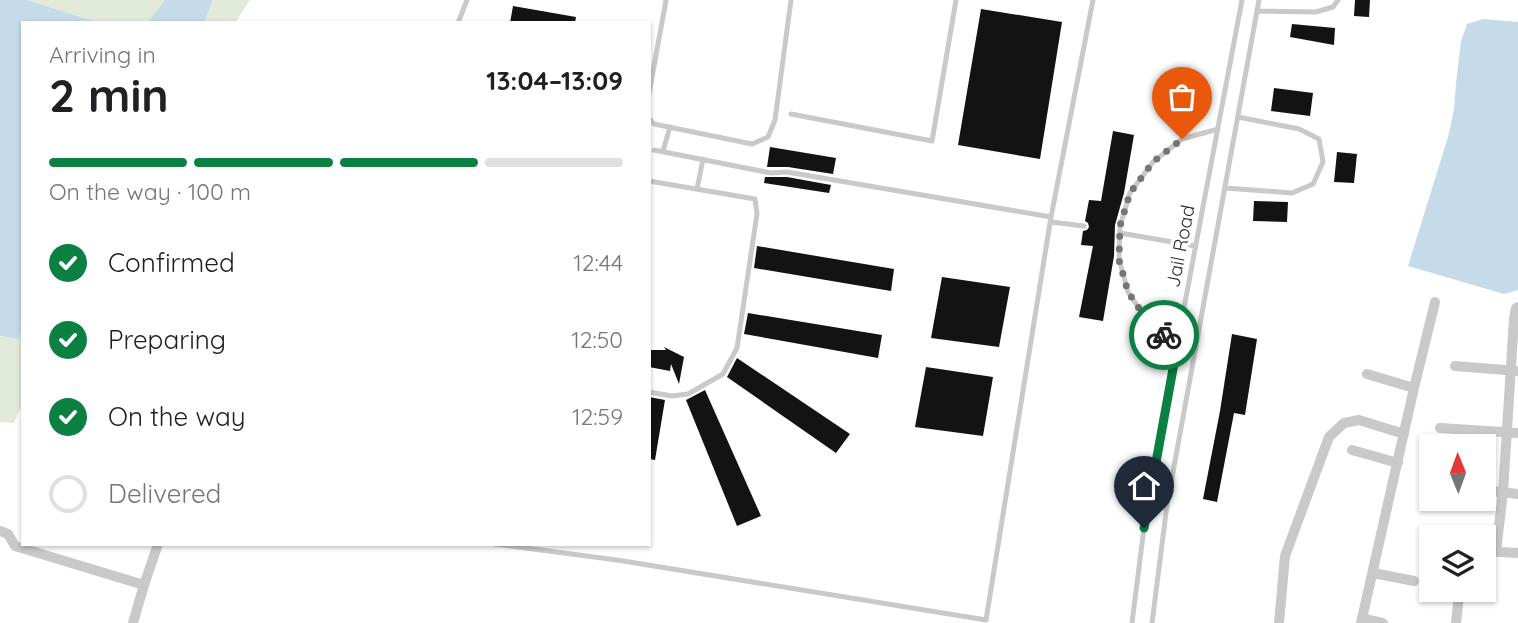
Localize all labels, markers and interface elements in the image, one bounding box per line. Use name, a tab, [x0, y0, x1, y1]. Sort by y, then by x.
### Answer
text: Arriving in	[49, 40, 156, 69]
text: 13:04–13:09	[486, 64, 623, 97]
text: 2 min	[49, 66, 169, 124]
pin	[1152, 67, 1212, 139]
icon: bag	[1163, 78, 1201, 116]
text: On the way · 100 m	[49, 177, 251, 206]
street label: Jail Road	[1160, 203, 1200, 289]
icon: check	[49, 244, 87, 282]
text: Confirmed	[108, 246, 235, 279]
text: 12:44	[573, 248, 623, 277]
courier	[1129, 300, 1199, 370]
icon: bike	[1145, 316, 1183, 354]
icon: check	[49, 321, 87, 359]
text: Preparing	[108, 323, 226, 356]
text: 12:50	[571, 325, 623, 354]
icon: check	[49, 398, 87, 436]
text: On the way	[108, 400, 246, 433]
text: 12:59	[572, 402, 623, 431]
north arrow	[1419, 434, 1496, 511]
map controls	[1419, 434, 1496, 602]
pin	[1114, 456, 1174, 528]
icon: home	[1125, 467, 1163, 505]
text: Delivered	[108, 477, 221, 510]
button: layers	[1419, 525, 1496, 602]

